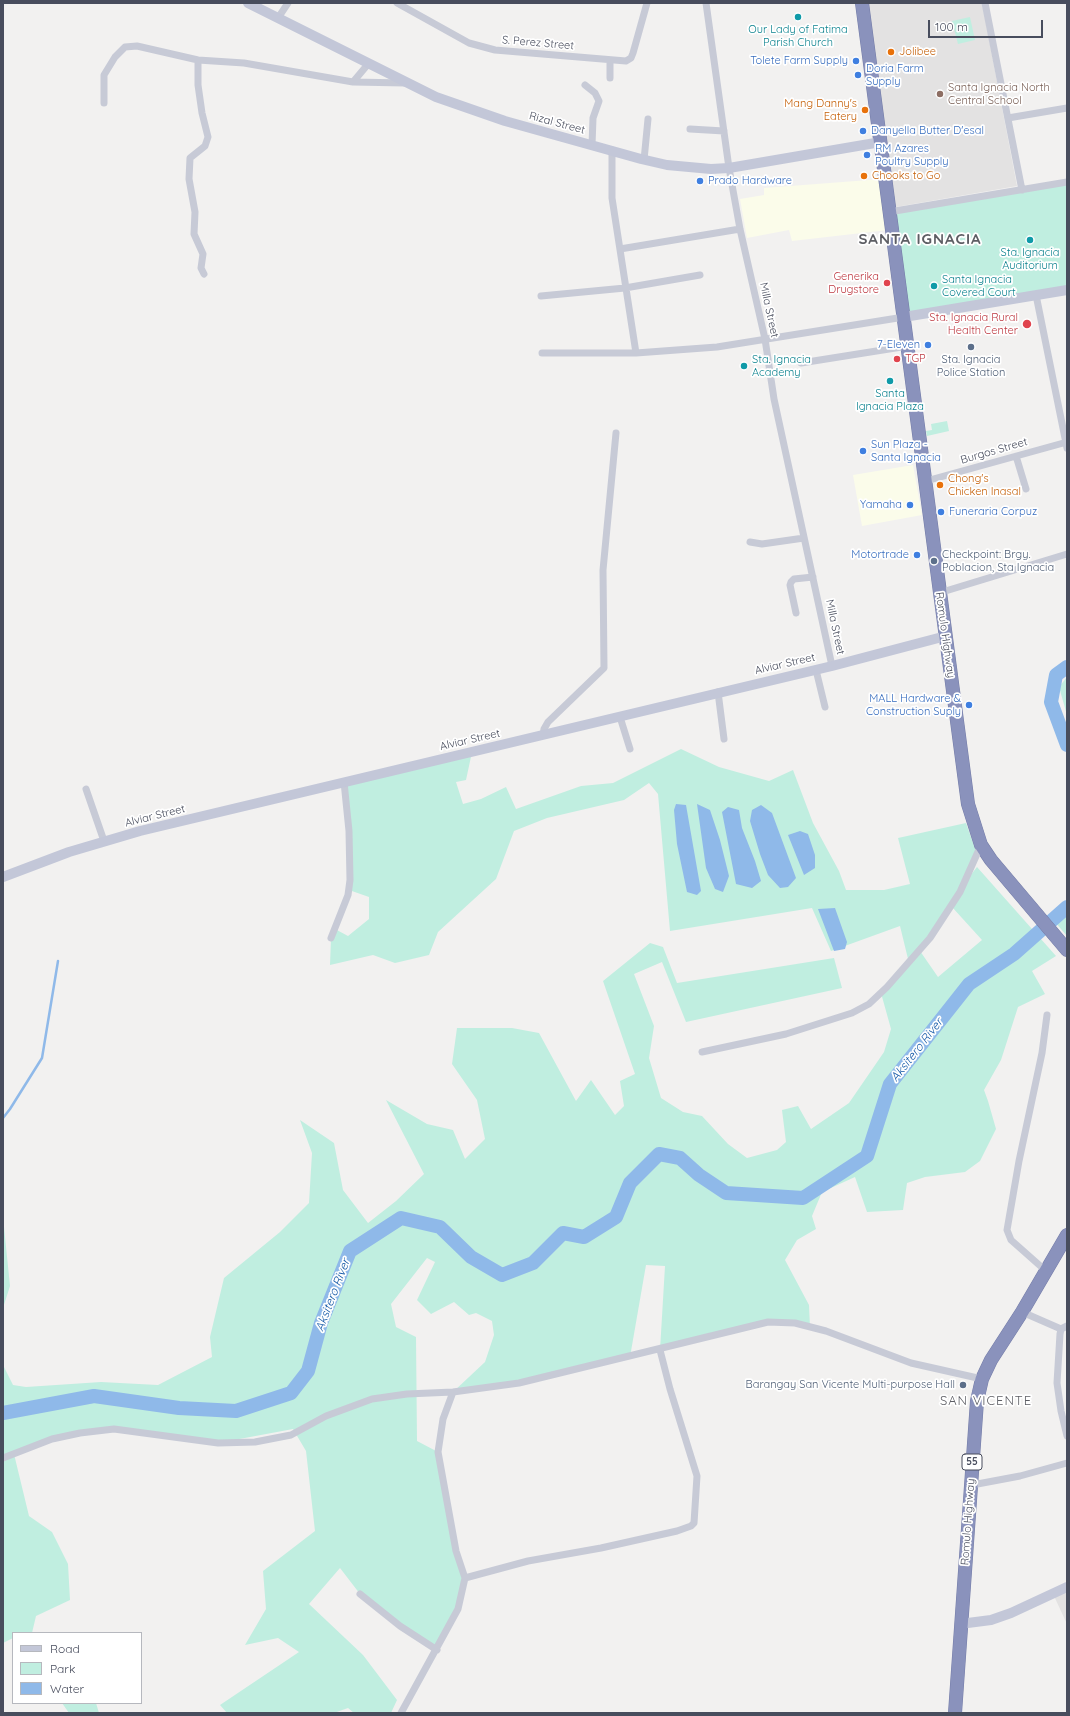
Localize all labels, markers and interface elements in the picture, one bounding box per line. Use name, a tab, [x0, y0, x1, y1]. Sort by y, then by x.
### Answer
marker: Our Lady of Fatima Parish Church	[793, 12, 803, 22]
scale bar	[930, 12, 1045, 38]
text: 100 m	[935, 19, 968, 34]
place label: Our Lady of Fatima Parish Church	[748, 23, 848, 49]
street label: S. Perez Street	[501, 33, 575, 53]
place label: Jolibee	[899, 45, 936, 59]
marker: Jolibee	[886, 47, 896, 57]
place label: Tolete Farm Supply	[750, 54, 848, 68]
marker: Tolete Farm Supply	[851, 56, 861, 66]
place label: Doria Farm Supply	[866, 62, 924, 88]
marker: Doria Farm Supply	[853, 70, 863, 80]
place label: Santa Ignacia North Central School	[948, 81, 1050, 107]
marker: Santa Ignacia North Central School	[935, 89, 945, 99]
place label: Mang Danny's Eatery	[784, 97, 857, 123]
marker: Mang Danny's Eatery	[860, 105, 870, 115]
street label: Rizal Street	[528, 109, 586, 137]
place label: Danyella Butter D'esal	[871, 124, 984, 138]
marker: Danyella Butter D'esal	[858, 126, 868, 136]
place label: RM Azares Poultry Supply	[875, 142, 948, 168]
marker: RM Azares Poultry Supply	[862, 150, 872, 160]
place label: Chooks to Go	[872, 169, 940, 183]
marker: Chooks to Go	[859, 171, 869, 181]
place label: Prado Hardware	[708, 174, 792, 188]
marker: Prado Hardware	[695, 176, 705, 186]
district label: SANTA IGNACIA	[858, 230, 982, 248]
marker: Sta. Ignacia Auditorium	[1025, 235, 1035, 245]
place label: Sta. Ignacia Auditorium	[1001, 246, 1059, 272]
place label: Generika Drugstore	[828, 270, 879, 296]
place label: Santa Ignacia Covered Court	[942, 273, 1016, 299]
marker: Generika Drugstore	[882, 278, 892, 288]
street label: Milla Street	[757, 281, 781, 339]
marker: Santa Ignacia Covered Court	[929, 281, 939, 291]
place label: Sta. Ignacia Rural Health Center	[929, 311, 1018, 337]
marker: Sta. Ignacia Rural Health Center	[1021, 318, 1033, 330]
place label: 7-Eleven	[877, 338, 920, 352]
marker: 7-Eleven	[923, 340, 933, 350]
marker: Sta. Ignacia Police Station	[966, 342, 976, 352]
place label: TGP	[905, 352, 926, 366]
place label: Sta. Ignacia Academy	[752, 353, 811, 379]
place label: Sta. Ignacia Police Station	[937, 353, 1005, 379]
marker: TGP	[892, 354, 902, 364]
marker: Sta. Ignacia Academy	[739, 361, 749, 371]
marker: Santa Ignacia Plaza	[885, 376, 895, 386]
place label: Santa Ignacia Plaza	[856, 387, 924, 413]
street label: Burgos Street	[959, 435, 1029, 467]
place label: Sun Plaza - Santa Ignacia	[871, 438, 941, 464]
marker: Sun Plaza - Santa Ignacia	[858, 446, 868, 456]
place label: Chong's Chicken Inasal	[948, 472, 1021, 498]
marker: Chong's Chicken Inasal	[935, 480, 945, 490]
place label: Yamaha	[860, 498, 902, 512]
marker: Yamaha	[905, 500, 915, 510]
place label: Funeraria Corpuz	[949, 505, 1037, 519]
marker: Funeraria Corpuz	[936, 507, 946, 517]
place label: Motortrade	[851, 548, 909, 562]
place label: Checkpoint: Brgy. Poblacion, Sta Ignacia	[942, 548, 1054, 574]
marker: Motortrade	[912, 550, 922, 560]
marker: Checkpoint: Brgy. Poblacion, Sta Ignacia	[929, 556, 939, 566]
street label: Romulo Highway	[932, 591, 958, 679]
street label: Milla Street	[823, 598, 847, 656]
street label: Alviar Street	[754, 651, 816, 677]
place label: MALL Hardware & Construction Suply	[866, 692, 961, 718]
marker: MALL Hardware & Construction Suply	[964, 700, 974, 710]
street label: Alviar Street	[439, 727, 501, 753]
street label: Alviar Street	[124, 802, 186, 830]
water label: Aksitero River	[888, 1016, 946, 1084]
water label: Aksitero River	[313, 1257, 353, 1333]
place label: Barangay San Vicente Multi-purpose Hall	[746, 1378, 955, 1392]
marker: Barangay San Vicente Multi-purpose Hall	[958, 1380, 968, 1390]
district label: SAN VICENTE	[940, 1393, 1032, 1409]
road number: 55	[962, 1454, 982, 1470]
street label: Romulo Highway	[958, 1478, 978, 1566]
legend	[12, 1632, 142, 1704]
text: Road	[50, 1641, 80, 1656]
text: Park	[50, 1661, 75, 1676]
text: Water	[50, 1681, 84, 1696]

